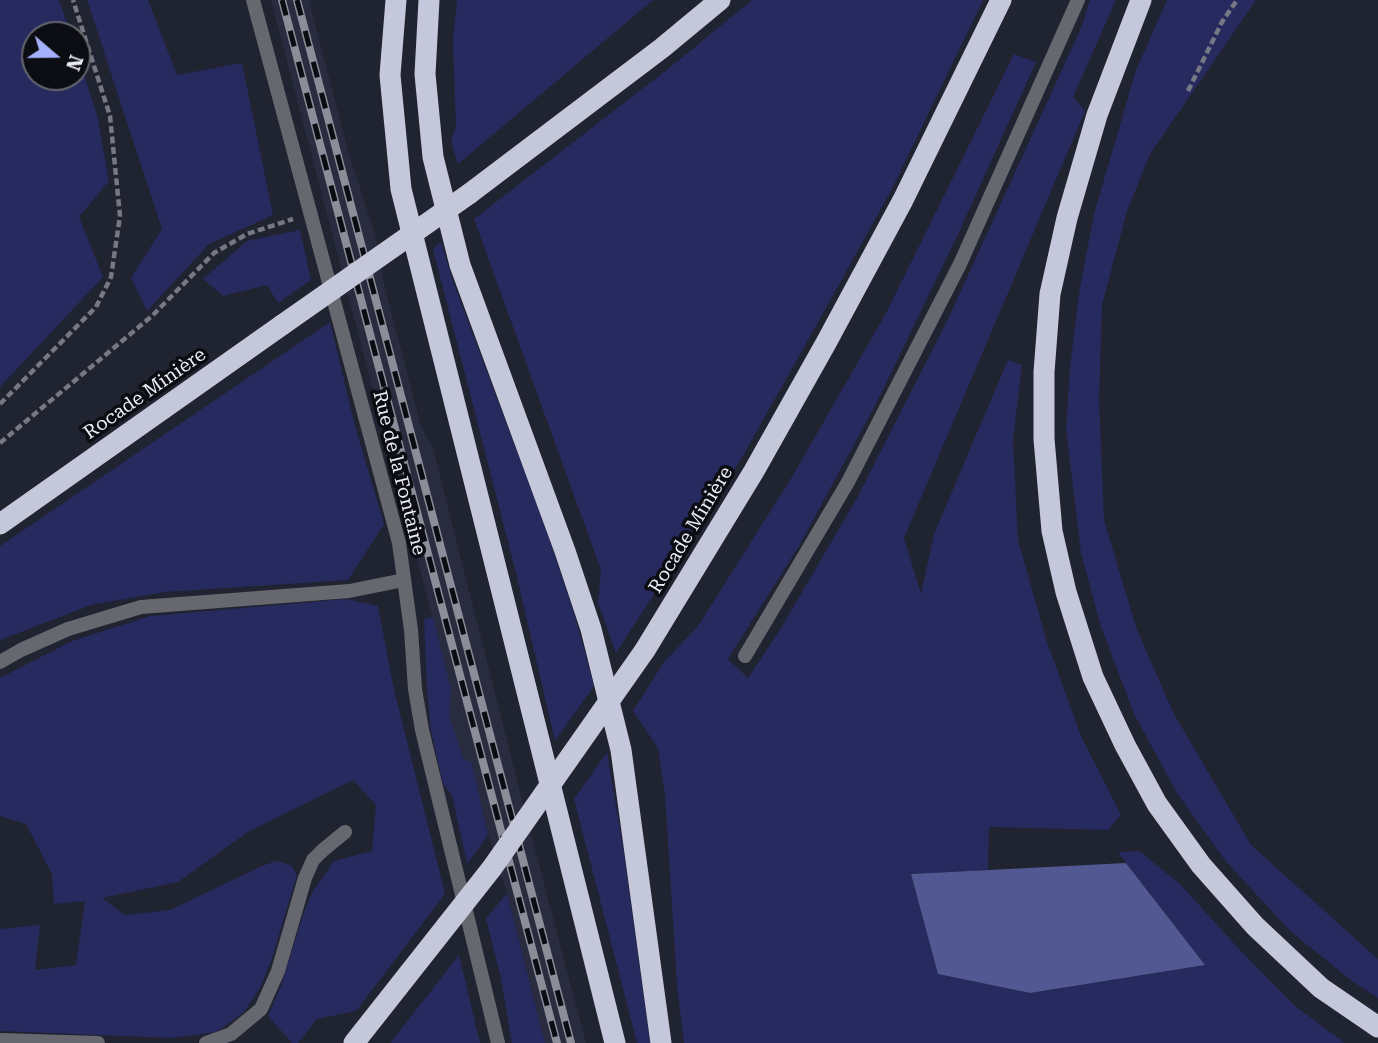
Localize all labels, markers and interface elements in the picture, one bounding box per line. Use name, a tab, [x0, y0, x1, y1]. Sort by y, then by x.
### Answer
north arrow	[21, 21, 91, 91]
text: N	[61, 52, 88, 73]
street label: Rocade Minière	[80, 343, 210, 445]
street label: Rue de la Fontaine	[368, 388, 430, 558]
street label: Rocade Minière	[644, 463, 738, 597]

